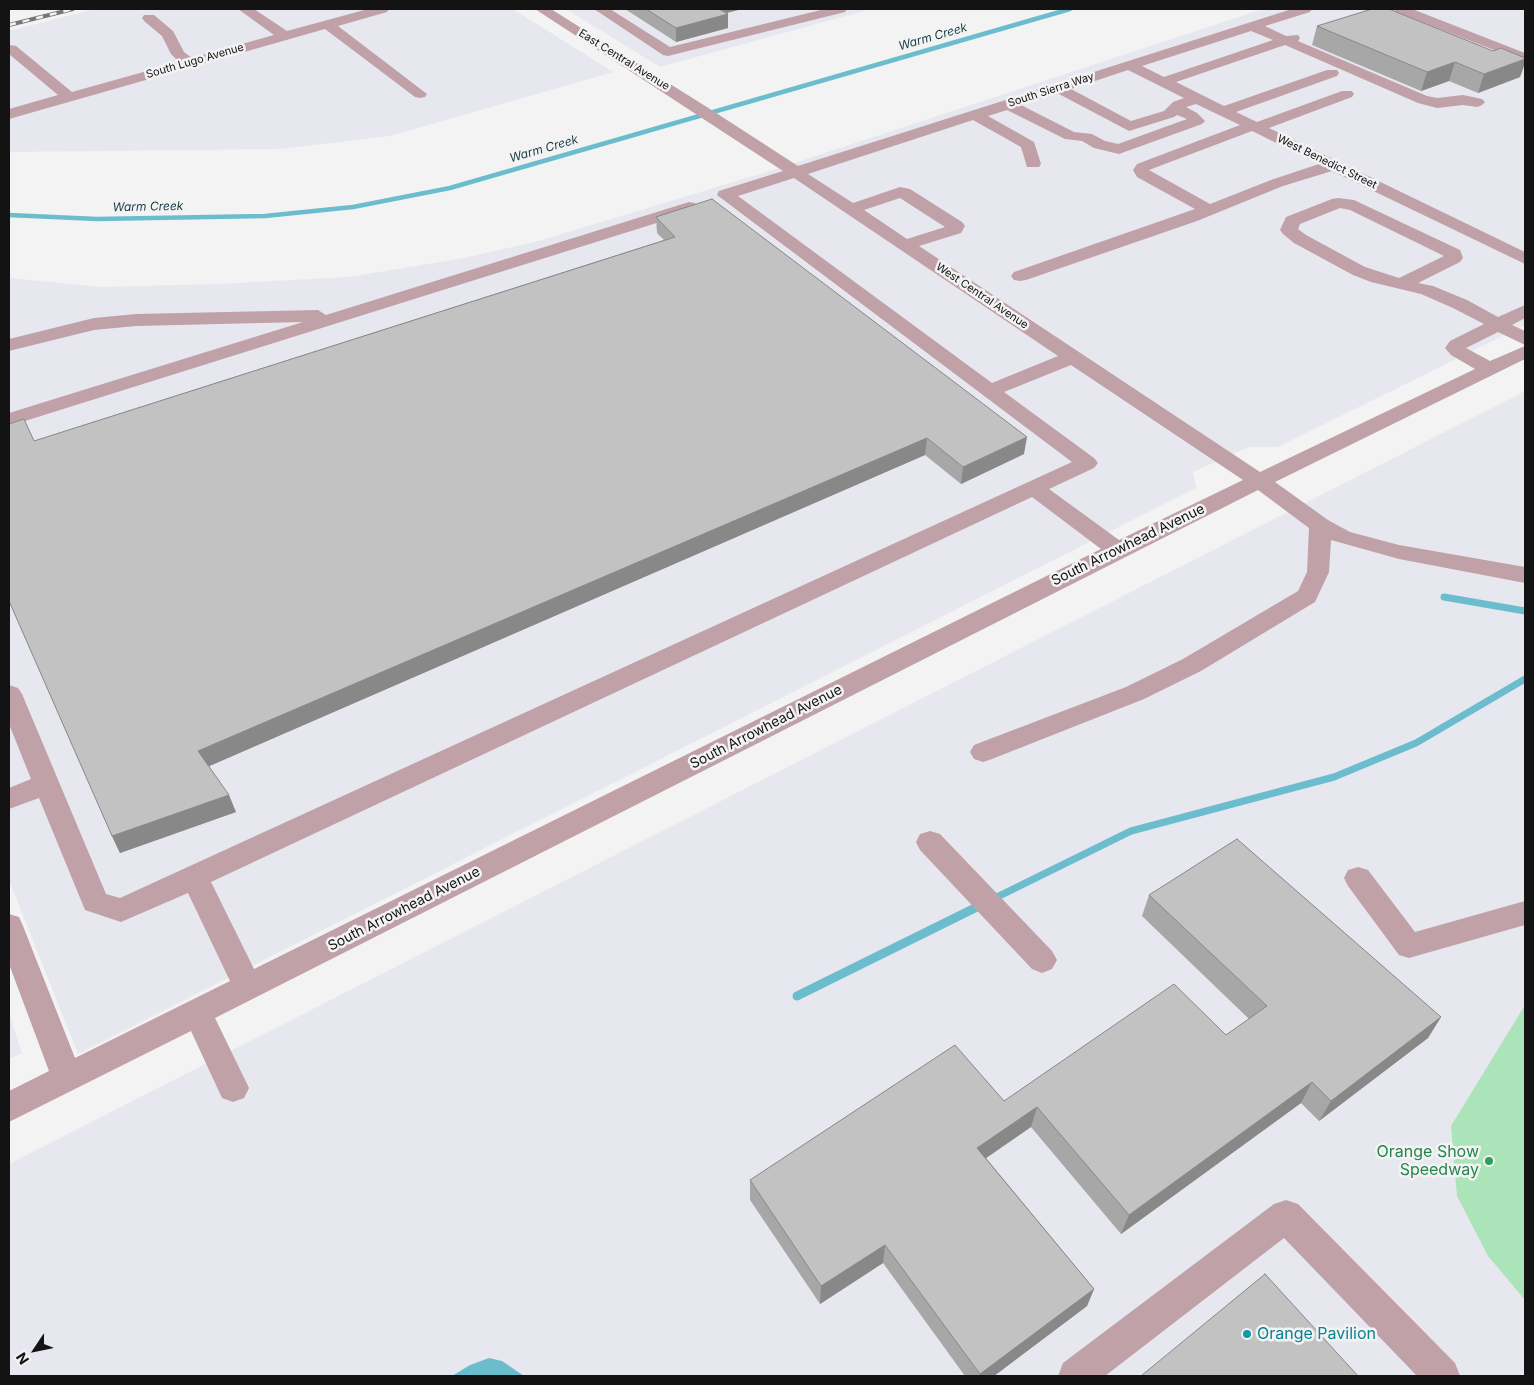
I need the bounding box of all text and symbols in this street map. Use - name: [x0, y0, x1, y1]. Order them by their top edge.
- water label: Warm Creek: [897, 20, 969, 54]
- street label: East Central Avenue: [576, 27, 672, 93]
- street label: South Lugo Avenue: [145, 41, 245, 81]
- street label: South Sierra Way: [1006, 70, 1096, 110]
- water label: Warm Creek: [508, 132, 580, 166]
- street label: West Benedict Street: [1275, 132, 1379, 192]
- water label: Warm Creek: [113, 199, 183, 215]
- street label: West Central Avenue: [933, 260, 1031, 332]
- street label: South Arrowhead Avenue: [1049, 501, 1207, 589]
- street label: South Arrowhead Avenue: [687, 681, 845, 773]
- street label: South Arrowhead Avenue: [325, 863, 483, 955]
- place label: Orange Show Speedway: [1377, 1142, 1479, 1180]
- marker: Orange Show Speedway: [1483, 1155, 1495, 1167]
- place label: Orange Pavilion: [1257, 1324, 1376, 1344]
- north arrow: [10, 1325, 60, 1375]
- marker: Orange Pavilion: [1241, 1328, 1253, 1340]
- text: N: [12, 1349, 32, 1368]

